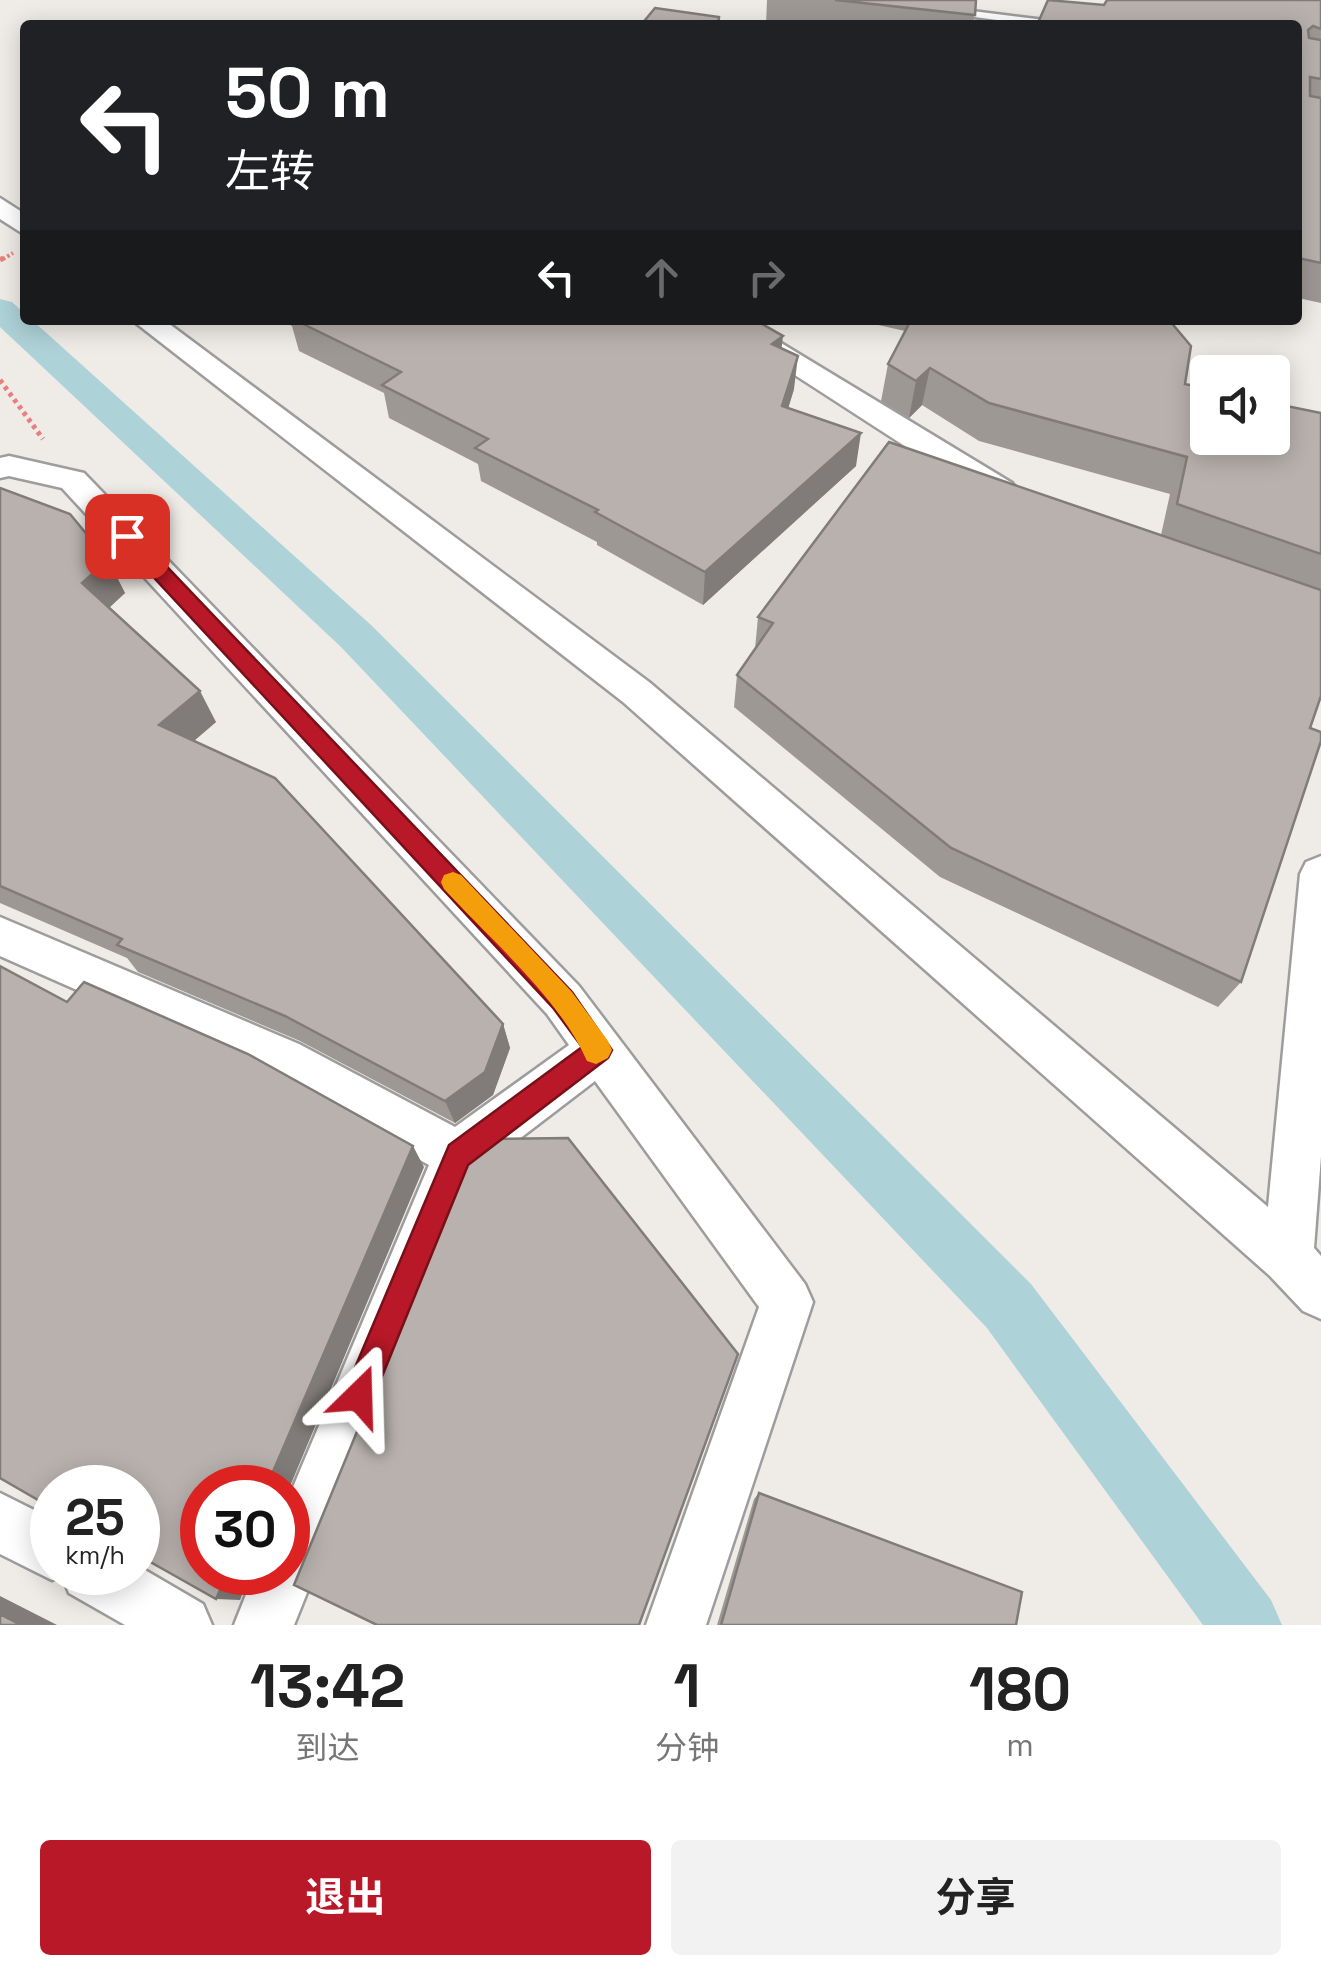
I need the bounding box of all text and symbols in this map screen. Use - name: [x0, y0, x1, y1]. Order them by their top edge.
- text: 50 m: [225, 48, 390, 137]
- icon: left: [60, 60, 190, 190]
- text: 左转: [225, 143, 315, 200]
- icon: left: [529, 250, 584, 305]
- icon: ahead: [634, 250, 689, 305]
- icon: right: [739, 250, 794, 305]
- map controls: [1190, 355, 1290, 455]
- button: sound: [1190, 355, 1290, 455]
- pin: [85, 494, 170, 579]
- icon: arrive: [100, 509, 155, 564]
- position arrow: [307, 1344, 411, 1448]
- speed limit sign: 30: [180, 1465, 310, 1595]
- text: 25: [65, 1486, 125, 1550]
- text: km/h: [65, 1539, 125, 1571]
- text: 13:42: [250, 1648, 405, 1725]
- text: 1: [674, 1648, 701, 1725]
- text: 180: [969, 1651, 1071, 1728]
- text: m: [1006, 1725, 1034, 1765]
- text: 到达: [296, 1728, 360, 1768]
- text: 分钟: [655, 1728, 719, 1768]
- button: 退出: [40, 1840, 651, 1955]
- button: 分享: [671, 1840, 1281, 1955]

